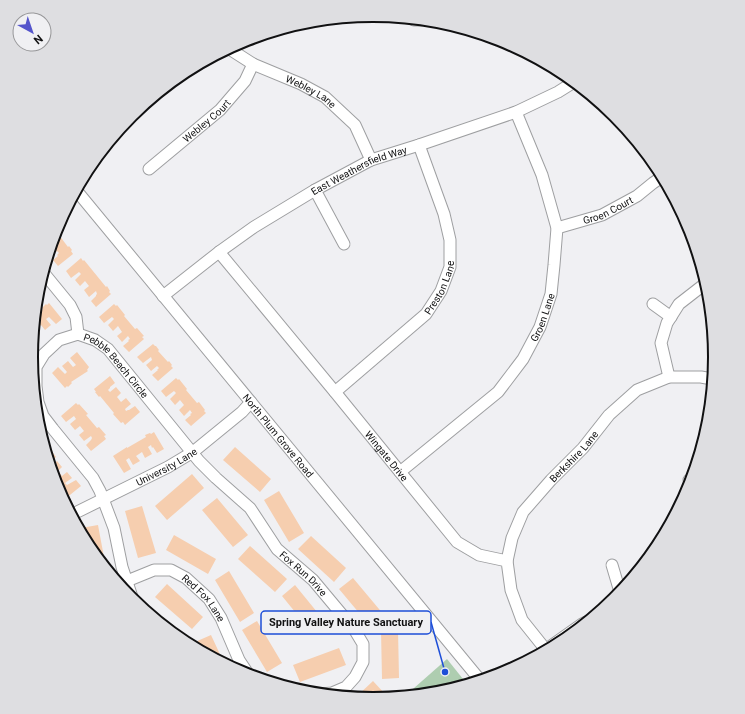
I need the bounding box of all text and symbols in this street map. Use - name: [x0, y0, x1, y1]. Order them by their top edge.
- north arrow: [12, 12, 52, 52]
- text: N: [31, 32, 45, 47]
- street label: Webley Lane: [284, 73, 338, 110]
- street label: Webley Court: [181, 97, 233, 145]
- street label: East Weathersfield Way: [309, 144, 408, 197]
- street label: Groen Court: [582, 194, 635, 226]
- street label: Preston Lane: [422, 261, 456, 317]
- street label: Groen Lane: [528, 292, 557, 344]
- street label: Pebble Beach Circle: [82, 331, 150, 400]
- street label: North Plum Grove Road: [240, 392, 315, 480]
- street label: Wingate Drive: [363, 429, 410, 483]
- street label: Berkshire Lane: [547, 429, 600, 484]
- street label: University Lane: [134, 446, 199, 488]
- street label: Fox Run Drive: [277, 549, 329, 598]
- street label: Red Fox Lane: [180, 572, 227, 623]
- callout: Spring Valley Nature Sanctuary: [261, 611, 431, 634]
- text: Spring Valley Nature Sanctuary: [269, 616, 423, 629]

